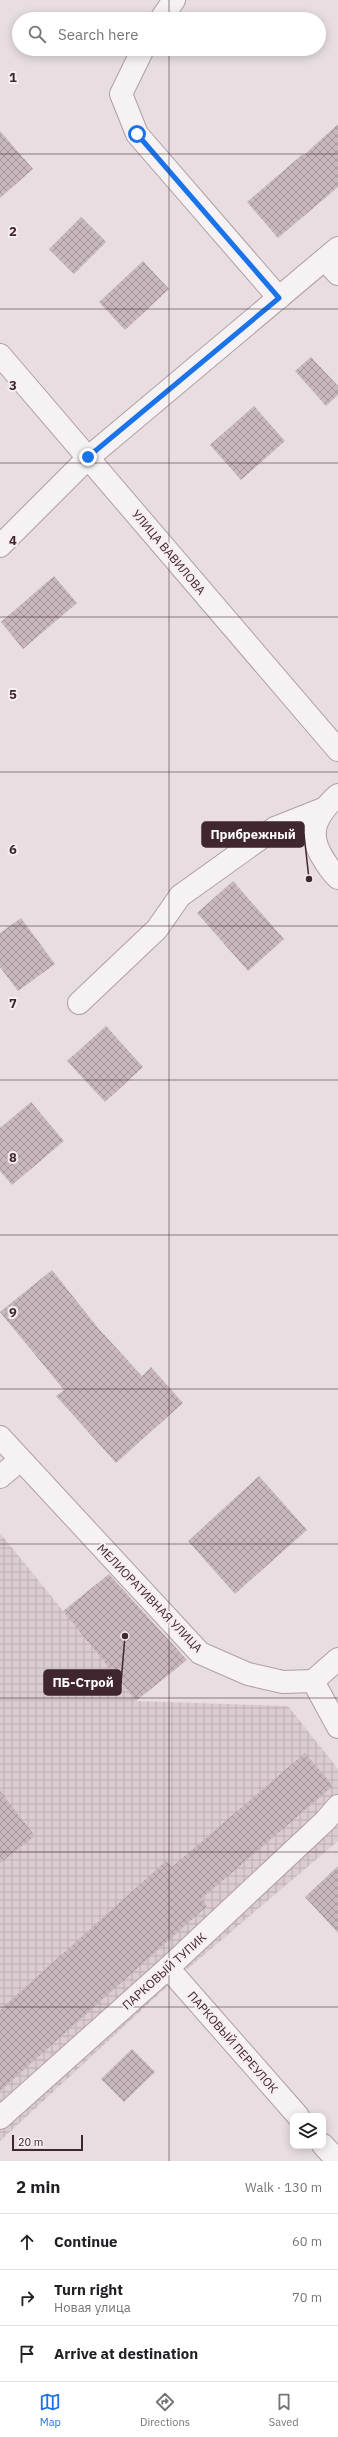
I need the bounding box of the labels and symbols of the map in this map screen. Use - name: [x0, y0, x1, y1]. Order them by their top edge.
- text: 1: [9, 69, 17, 86]
- route start: [128, 125, 146, 143]
- text: 2: [9, 223, 17, 240]
- text: 3: [9, 377, 17, 394]
- route end: [79, 448, 97, 466]
- street label: УЛИЦА ВАВИЛОВА: [129, 506, 209, 598]
- text: 4: [9, 532, 17, 549]
- text: 5: [9, 686, 17, 703]
- callout: Прибрежный: [202, 822, 304, 847]
- text: Прибрежный: [210, 826, 296, 843]
- text: 6: [9, 841, 17, 858]
- text: 7: [9, 995, 17, 1012]
- text: 8: [9, 1149, 17, 1166]
- text: 9: [9, 1304, 17, 1321]
- street label: МЕЛИОРАТИВНАЯ УЛИЦА: [94, 1541, 206, 1656]
- callout: ПБ-Строй: [44, 1670, 121, 1695]
- text: ПБ-Строй: [52, 1674, 114, 1691]
- street label: ПАРКОВЫЙ ТУПИК: [119, 1929, 209, 2013]
- street label: ПАРКОВЫЙ ПЕРЕУЛОК: [185, 1988, 281, 2096]
- scale bar: [12, 2133, 83, 2152]

